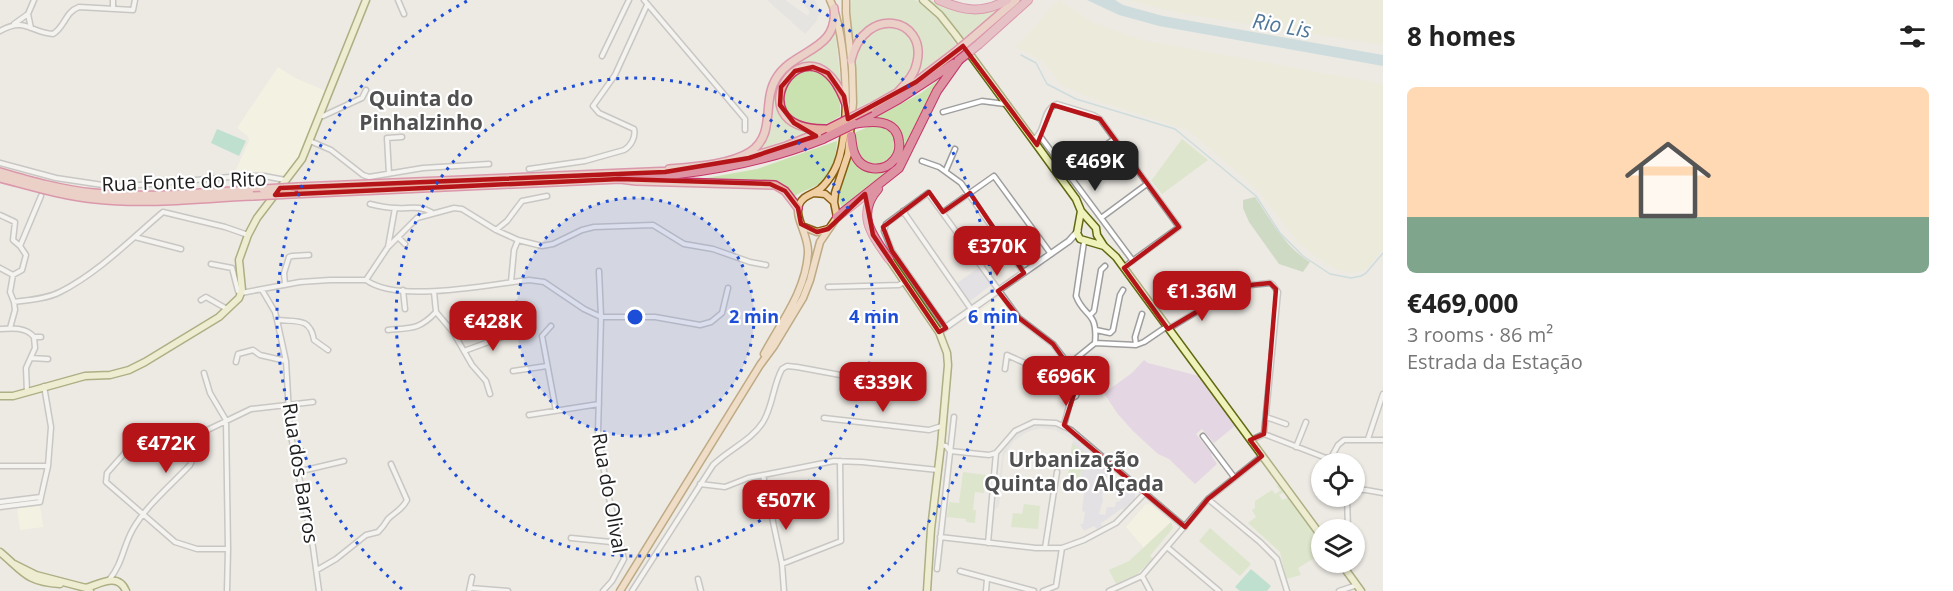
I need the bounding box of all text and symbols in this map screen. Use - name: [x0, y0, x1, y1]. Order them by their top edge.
- water label: Rio Lis: [1251, 6, 1313, 44]
- text: 8 homes: [1407, 18, 1516, 54]
- icon: filters: [1896, 20, 1929, 53]
- district label: Quinta do Pinhalzinho: [359, 84, 483, 136]
- icon: home: [1614, 126, 1722, 234]
- pin: €469K: [1053, 141, 1137, 192]
- text: €469K: [1065, 147, 1125, 174]
- street label: Rua Fonte do Rito: [101, 165, 267, 197]
- pin: €370K: [955, 226, 1039, 277]
- text: €370K: [967, 232, 1027, 259]
- pin: €1.36M: [1153, 271, 1251, 322]
- text: €1.36M: [1167, 277, 1237, 304]
- text: €469,000: [1407, 285, 1518, 321]
- pin: €428K: [451, 301, 535, 352]
- text: 2 min: [729, 304, 779, 328]
- text: 4 min: [849, 304, 899, 328]
- text: 6 min: [968, 304, 1018, 328]
- text: €428K: [463, 307, 523, 334]
- centre of rings: [625, 307, 645, 327]
- text: 3 rooms · 86 m²: [1407, 321, 1553, 348]
- text: Estrada da Estação: [1407, 348, 1583, 375]
- pin: €696K: [1024, 356, 1108, 407]
- pin: €339K: [841, 362, 925, 413]
- text: €696K: [1036, 362, 1096, 389]
- text: €339K: [853, 368, 913, 395]
- street label: Rua dos Barros: [277, 401, 325, 545]
- pin: €472K: [124, 423, 208, 474]
- text: €472K: [136, 429, 196, 456]
- street label: Rua do Olival: [586, 430, 634, 556]
- district label: Urbanização Quinta do Alçada: [984, 445, 1164, 497]
- map controls: [1311, 453, 1365, 573]
- button: locate: [1311, 453, 1365, 507]
- pin: €507K: [744, 480, 828, 531]
- text: €507K: [756, 486, 816, 513]
- button: layers: [1311, 519, 1365, 573]

